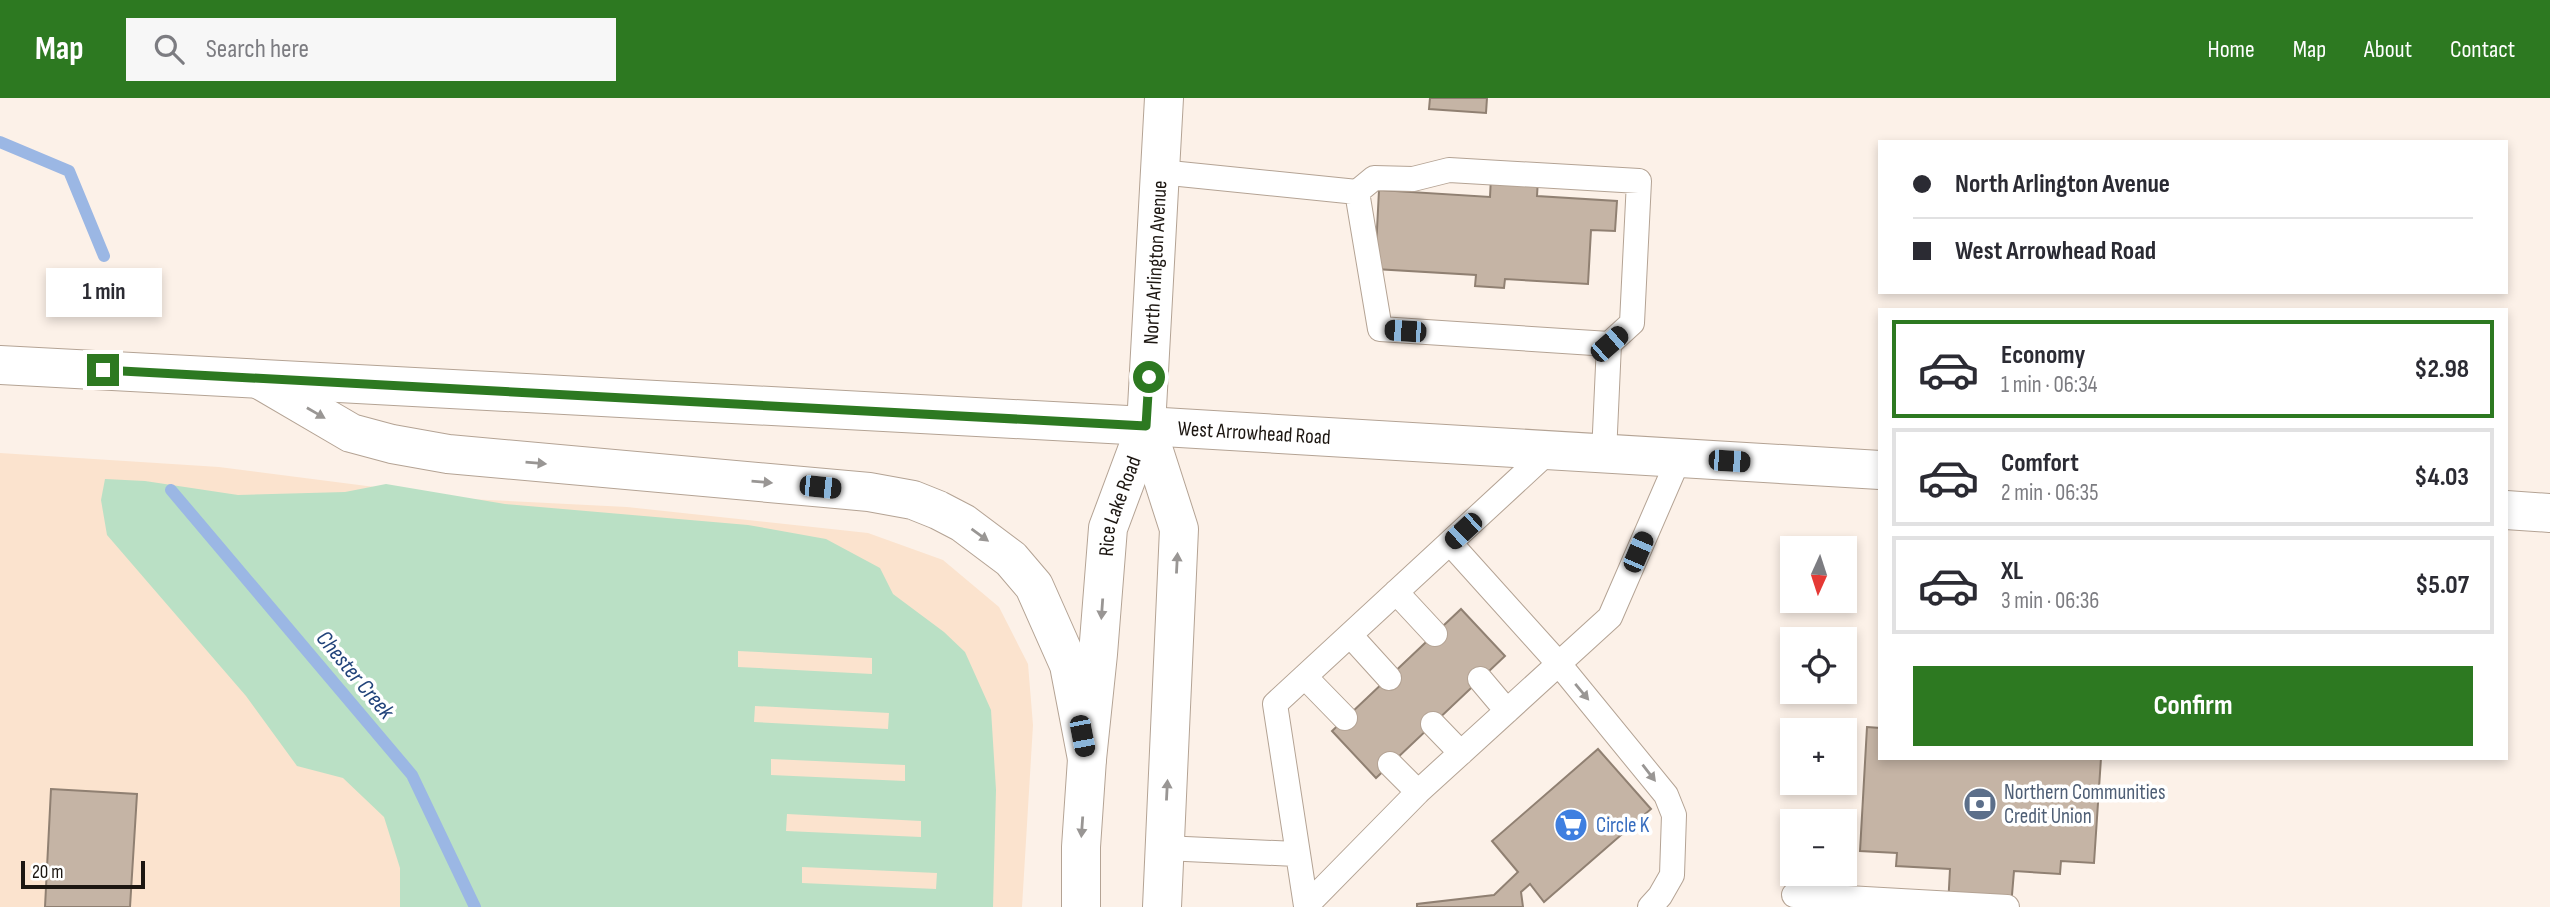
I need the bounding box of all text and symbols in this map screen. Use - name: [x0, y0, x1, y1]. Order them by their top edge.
- search box: [126, 18, 616, 81]
- text: Map: [35, 29, 84, 69]
- icon: search: [150, 30, 188, 68]
- text: Search here: [206, 34, 309, 65]
- text: Home: [2207, 35, 2255, 64]
- text: Map: [2293, 35, 2326, 64]
- text: About: [2364, 35, 2412, 64]
- text: Contact: [2450, 35, 2515, 64]
- text: North Arlington Avenue: [1955, 169, 2170, 200]
- street label: North Arlington Avenue: [1138, 180, 1172, 345]
- text: West Arrowhead Road: [1955, 236, 2156, 267]
- callout: 1 min: [45, 268, 161, 317]
- text: 1 min: [83, 278, 125, 306]
- car: [1384, 319, 1427, 343]
- car: [1587, 322, 1632, 366]
- icon: car: [1917, 338, 1980, 401]
- text: Economy: [2001, 340, 2085, 371]
- route end: [87, 354, 119, 386]
- text: $2.98: [2414, 354, 2469, 385]
- route start: [1133, 361, 1165, 393]
- text: 1 min · 06:34: [2001, 371, 2097, 399]
- one-way arrow: [306, 407, 326, 419]
- street label: West Arrowhead Road: [1177, 415, 1331, 450]
- icon: car: [1917, 446, 1980, 509]
- text: Comfort: [2001, 448, 2079, 479]
- car: [1708, 449, 1751, 473]
- street label: Rice Lake Road: [1093, 453, 1146, 557]
- one-way arrow: [525, 457, 547, 468]
- text: $4.03: [2414, 462, 2469, 493]
- car: [799, 474, 842, 500]
- one-way arrow: [751, 477, 773, 488]
- text: 2 min · 06:35: [2001, 479, 2098, 507]
- car: [1441, 509, 1486, 553]
- one-way arrow: [970, 528, 989, 542]
- car: [1621, 529, 1656, 575]
- north arrow: [1780, 536, 1857, 612]
- map controls: [1780, 536, 1857, 886]
- one-way arrow: [1172, 551, 1183, 573]
- icon: car: [1917, 554, 1980, 617]
- text: XL: [2001, 556, 2023, 587]
- text: $5.07: [2415, 570, 2469, 601]
- text: 3 min · 06:36: [2001, 587, 2099, 615]
- one-way arrow: [1096, 599, 1107, 621]
- water label: Chester Creek: [310, 625, 401, 726]
- button: locate: [1780, 627, 1857, 704]
- button: Confirm: [1913, 666, 2473, 746]
- one-way arrow: [1574, 684, 1589, 701]
- car: [1068, 713, 1097, 759]
- button: +: [1780, 718, 1857, 795]
- one-way arrow: [1642, 764, 1656, 782]
- one-way arrow: [1161, 779, 1172, 801]
- place label: Northern Communities Credit Union: [2004, 780, 2166, 829]
- bank icon: Northern Communities Credit Union: [1961, 785, 1999, 823]
- supermarket icon: Circle K: [1552, 806, 1590, 844]
- button: −: [1780, 809, 1857, 886]
- place label: Circle K: [1596, 813, 1650, 838]
- one-way arrow: [1077, 816, 1088, 838]
- scale bar: [21, 858, 145, 890]
- text: 20 m: [32, 861, 64, 884]

